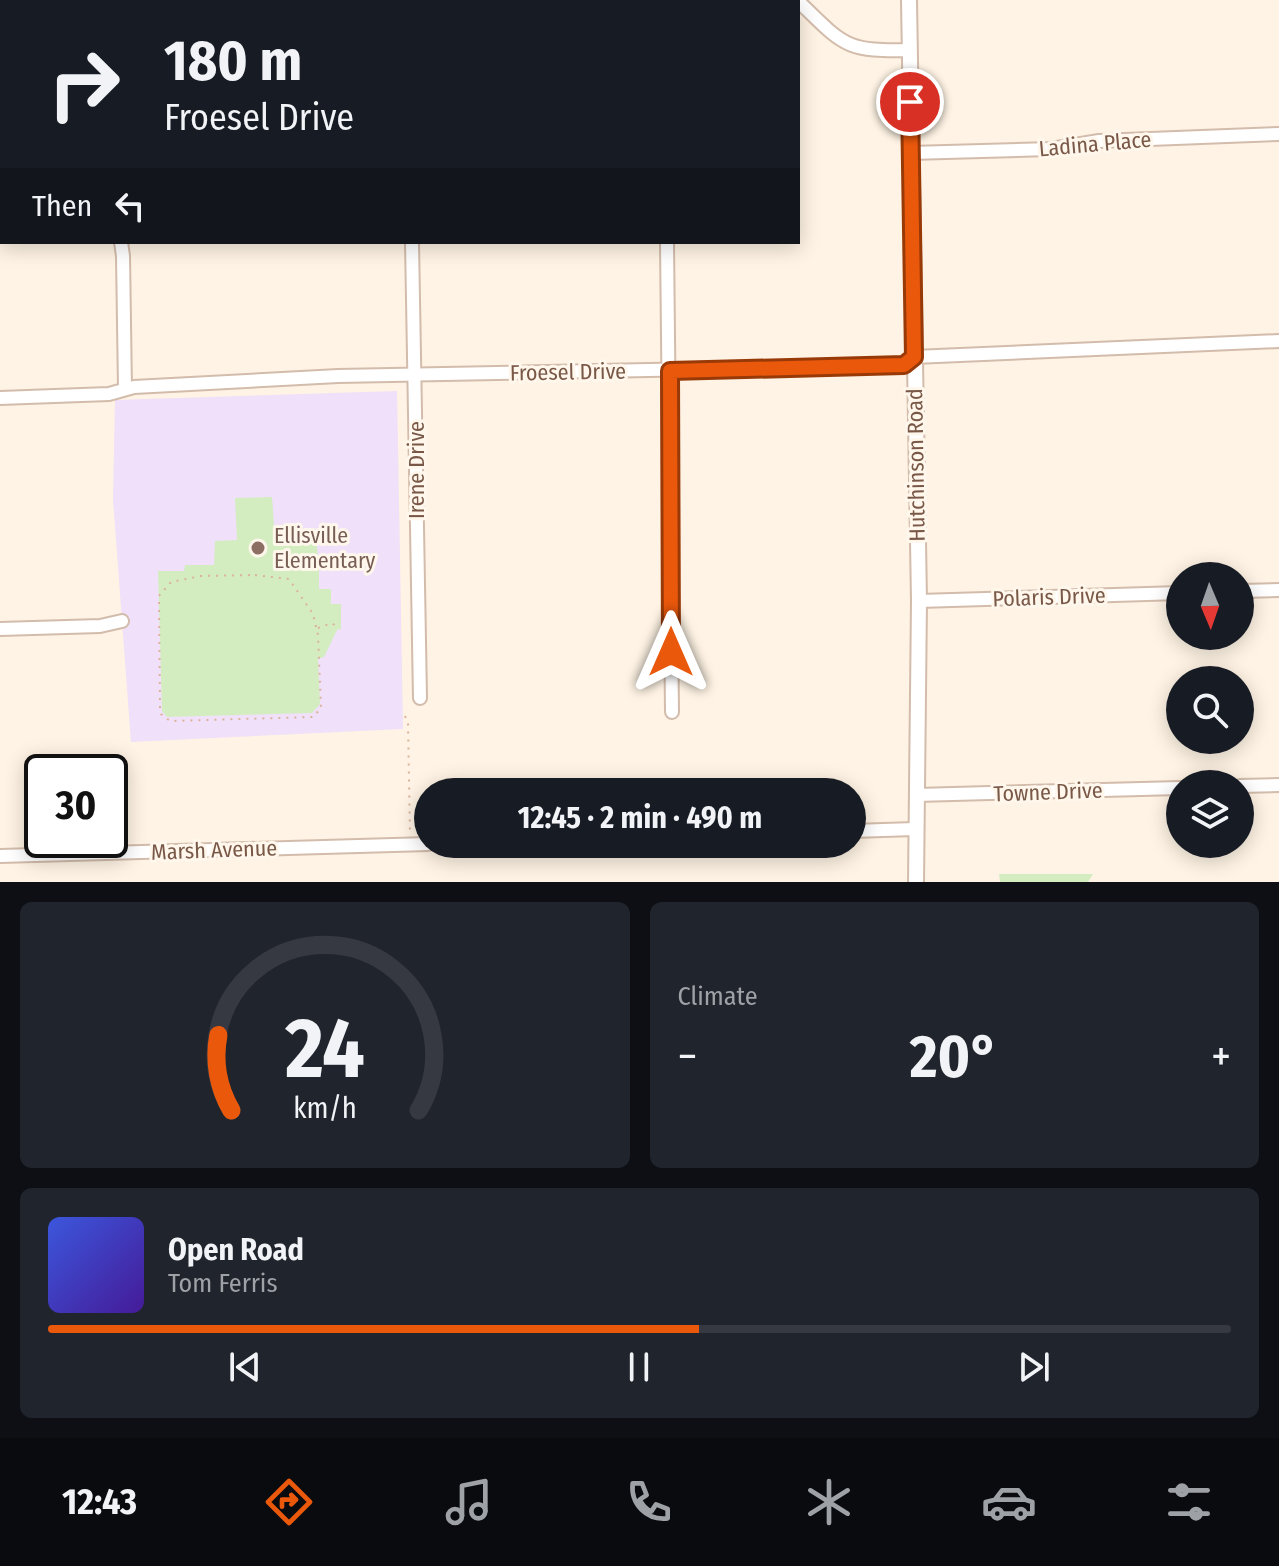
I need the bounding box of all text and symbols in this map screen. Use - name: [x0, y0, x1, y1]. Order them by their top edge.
- text: 180 m: [164, 28, 302, 95]
- icon: right: [32, 32, 136, 136]
- pin: [876, 68, 944, 136]
- icon: arrive: [888, 80, 932, 124]
- text: Froesel Drive: [164, 96, 354, 140]
- street label: Ladina Place: [1038, 126, 1152, 162]
- icon: left: [108, 184, 152, 228]
- text: Then: [32, 188, 92, 224]
- street label: Froesel Drive: [510, 357, 626, 387]
- street label: Hutchinson Road: [901, 388, 931, 542]
- street label: Irene Drive: [403, 421, 430, 519]
- place label: Ellisville Elementary: [274, 522, 376, 574]
- marker: Ellisville Elementary: [249, 539, 267, 557]
- north arrow: [1166, 562, 1254, 650]
- map controls: [1166, 562, 1254, 858]
- street label: Polaris Drive: [992, 582, 1106, 612]
- position arrow: [629, 610, 713, 694]
- button: search: [1166, 666, 1254, 754]
- speed limit sign: 30: [24, 754, 128, 858]
- button: layers: [1166, 770, 1254, 858]
- street label: Towne Drive: [993, 777, 1103, 807]
- text: 12:45 · 2 min · 490 m: [518, 800, 762, 836]
- street label: Marsh Avenue: [151, 834, 277, 866]
- text: Climate: [678, 981, 758, 1012]
- text: 24: [284, 999, 365, 1099]
- text: 20°: [910, 1021, 998, 1093]
- text: −: [678, 1030, 697, 1083]
- text: +: [1211, 1030, 1231, 1083]
- text: km/h: [293, 1091, 357, 1126]
- text: Open Road: [168, 1232, 304, 1268]
- text: Tom Ferris: [168, 1268, 278, 1299]
- icon: previous: [223, 1345, 267, 1389]
- icon: pause: [617, 1345, 661, 1389]
- icon: next: [1012, 1345, 1056, 1389]
- icon: directions: [261, 1474, 317, 1530]
- icon: music: [441, 1474, 497, 1530]
- icon: phone: [621, 1474, 677, 1530]
- icon: climate: [801, 1474, 857, 1530]
- icon: car: [981, 1474, 1037, 1530]
- icon: filters: [1161, 1474, 1217, 1530]
- text: 12:43: [62, 1480, 137, 1524]

